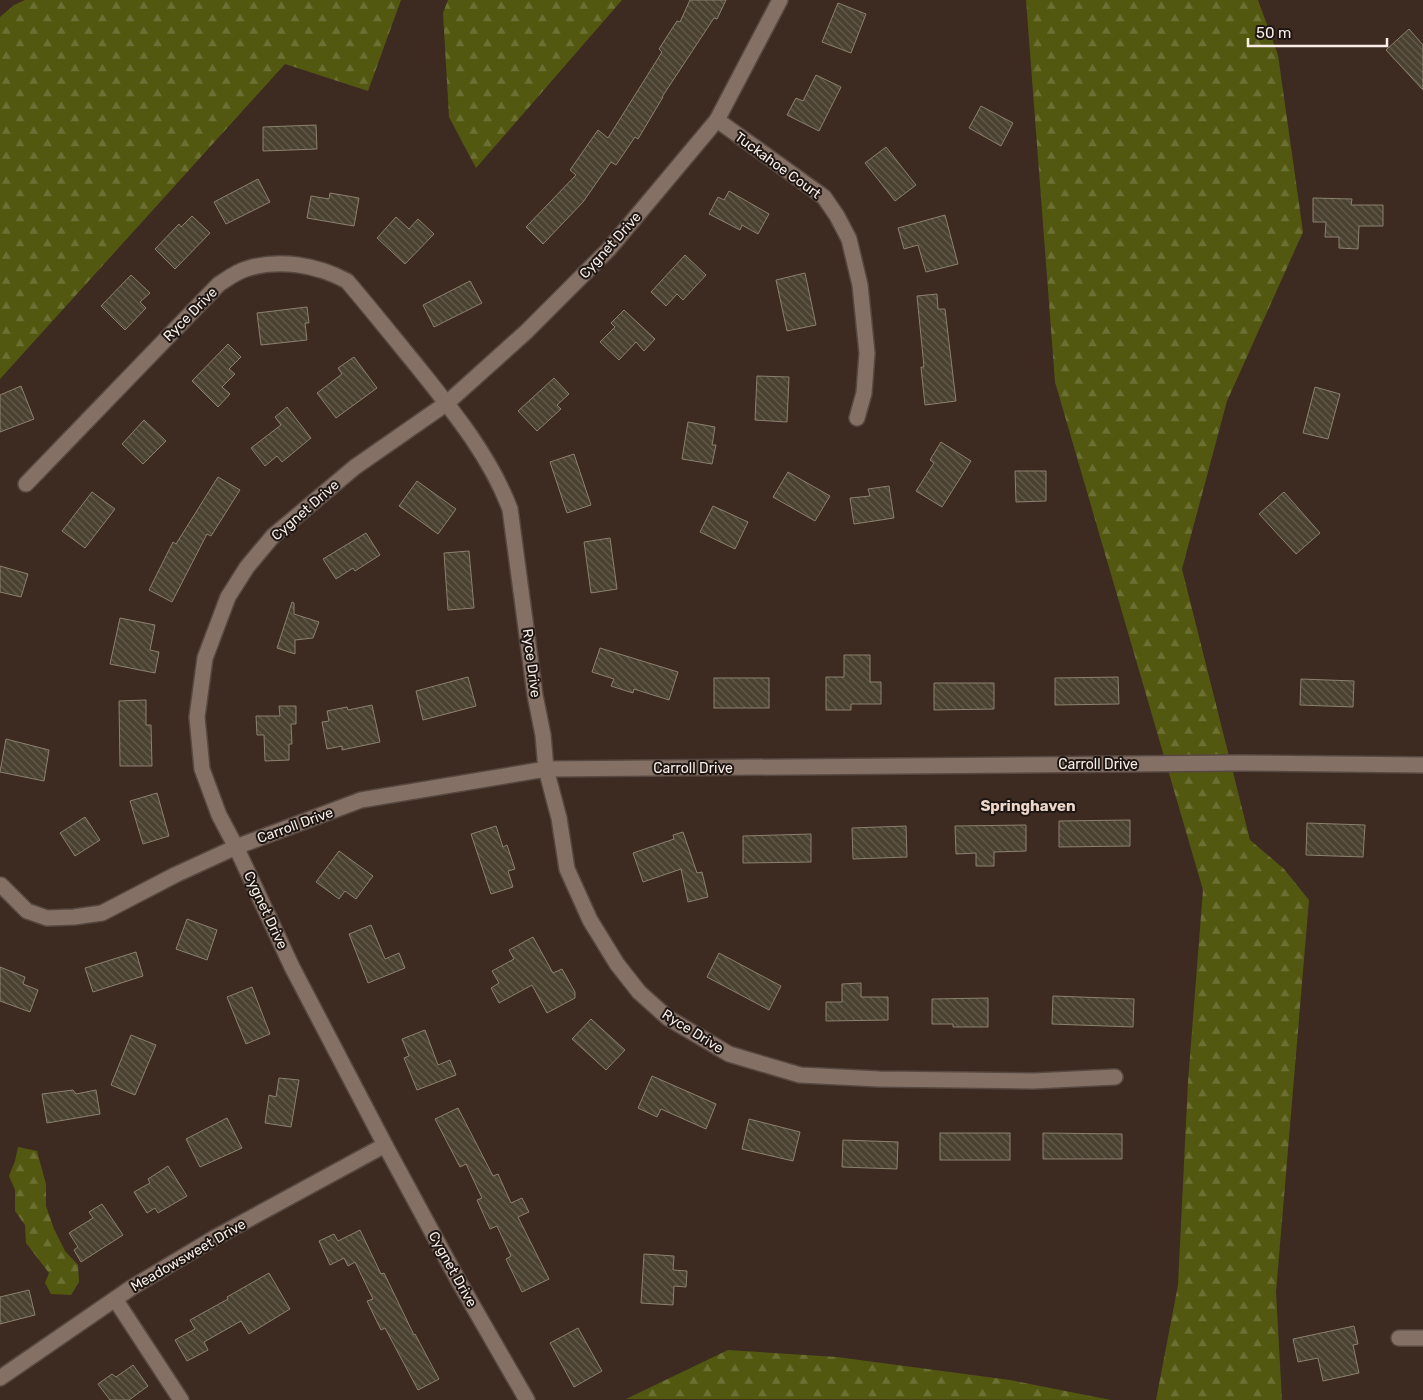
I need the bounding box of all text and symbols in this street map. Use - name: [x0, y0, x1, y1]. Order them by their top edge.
- scale bar: [1248, 15, 1387, 47]
- text: 50 m: [1256, 24, 1291, 42]
- street label: Tuckahoe Court: [731, 128, 825, 203]
- street label: Cygnet Drive: [576, 208, 645, 282]
- street label: Ryce Drive: [160, 284, 221, 345]
- street label: Cygnet Drive: [268, 476, 343, 544]
- street label: Ryce Drive: [519, 628, 544, 699]
- street label: Carroll Drive: [1058, 756, 1138, 773]
- street label: Carroll Drive: [653, 760, 733, 777]
- district label: Springhaven: [980, 797, 1076, 815]
- street label: Carroll Drive: [255, 804, 336, 847]
- street label: Cygnet Drive: [240, 869, 291, 952]
- street label: Ryce Drive: [659, 1006, 727, 1057]
- street label: Meadowsweet Drive: [128, 1215, 249, 1295]
- street label: Cygnet Drive: [425, 1228, 480, 1310]

